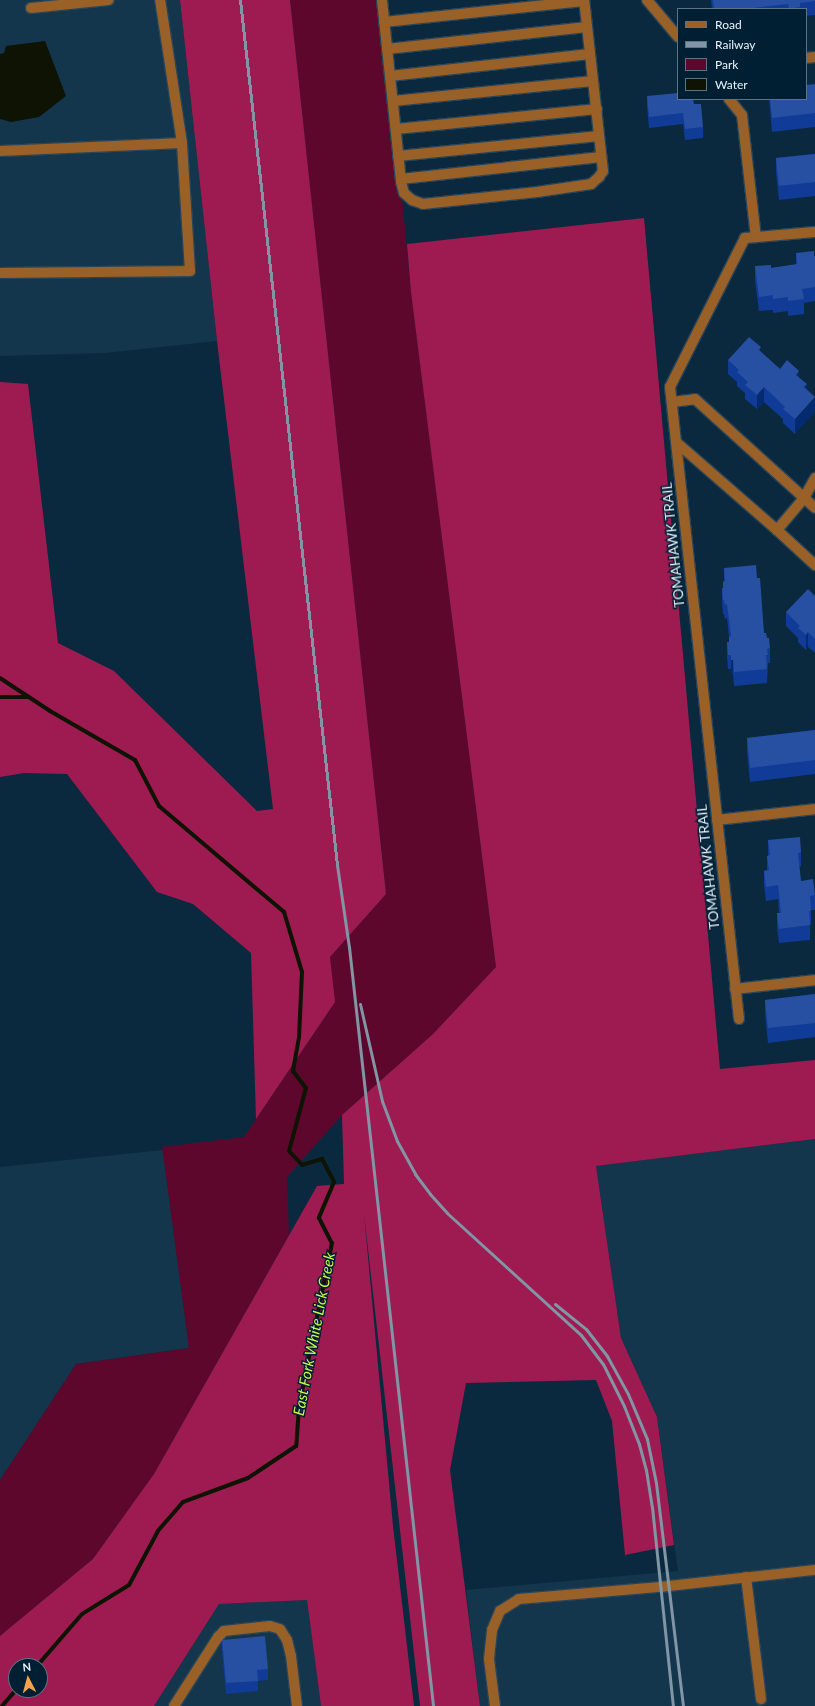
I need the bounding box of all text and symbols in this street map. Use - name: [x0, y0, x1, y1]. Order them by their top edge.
- legend: [677, 8, 807, 100]
- text: Road: [715, 17, 742, 32]
- text: Railway: [715, 37, 755, 52]
- text: Park: [715, 57, 738, 72]
- text: Water: [715, 77, 748, 92]
- street label: TOMAHAWK TRAIL: [658, 481, 688, 609]
- street label: TOMAHAWK TRAIL: [693, 803, 723, 931]
- water label: East Fork White Lick Creek: [289, 1251, 339, 1417]
- north arrow: [8, 1658, 48, 1698]
- text: N: [22, 1660, 32, 1673]

